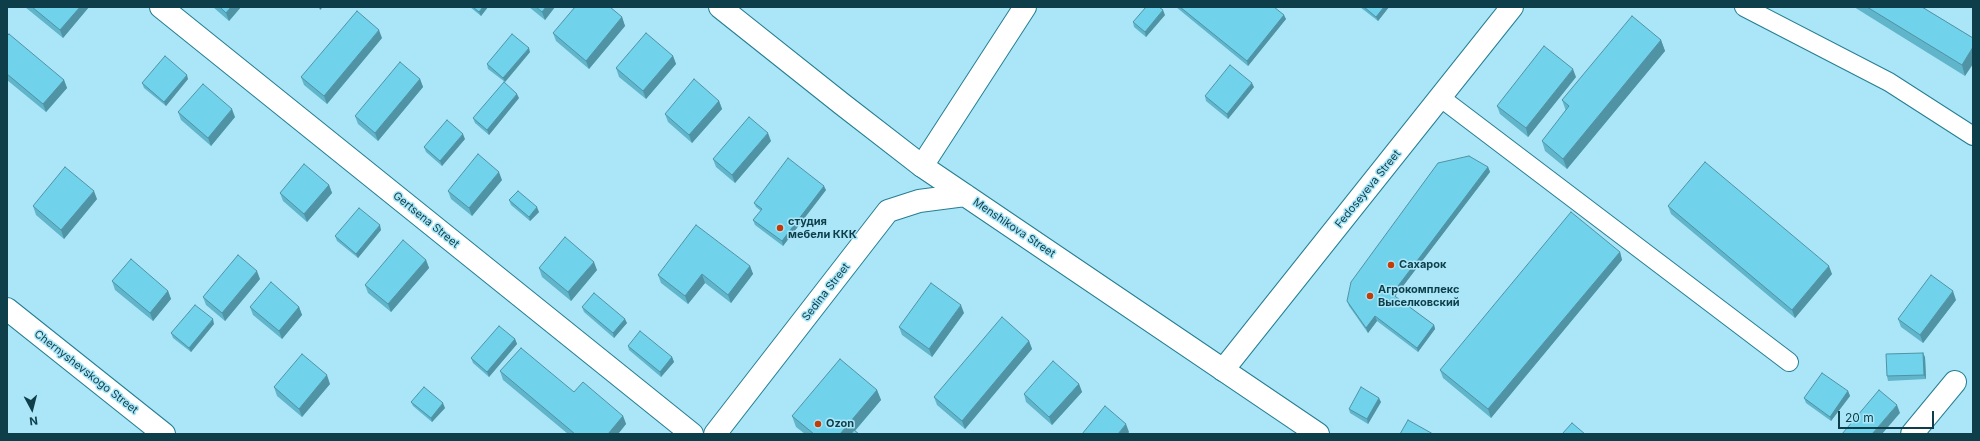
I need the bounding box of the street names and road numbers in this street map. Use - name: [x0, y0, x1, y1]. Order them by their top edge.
- street label: Fedoseyeva Street: [1333, 147, 1403, 231]
- street label: Gertsena Street: [390, 189, 462, 251]
- street label: Menshikova Street: [970, 196, 1058, 260]
- street label: Sedina Street: [799, 260, 853, 324]
- street label: Chernyshevskogo Street: [31, 327, 141, 417]

